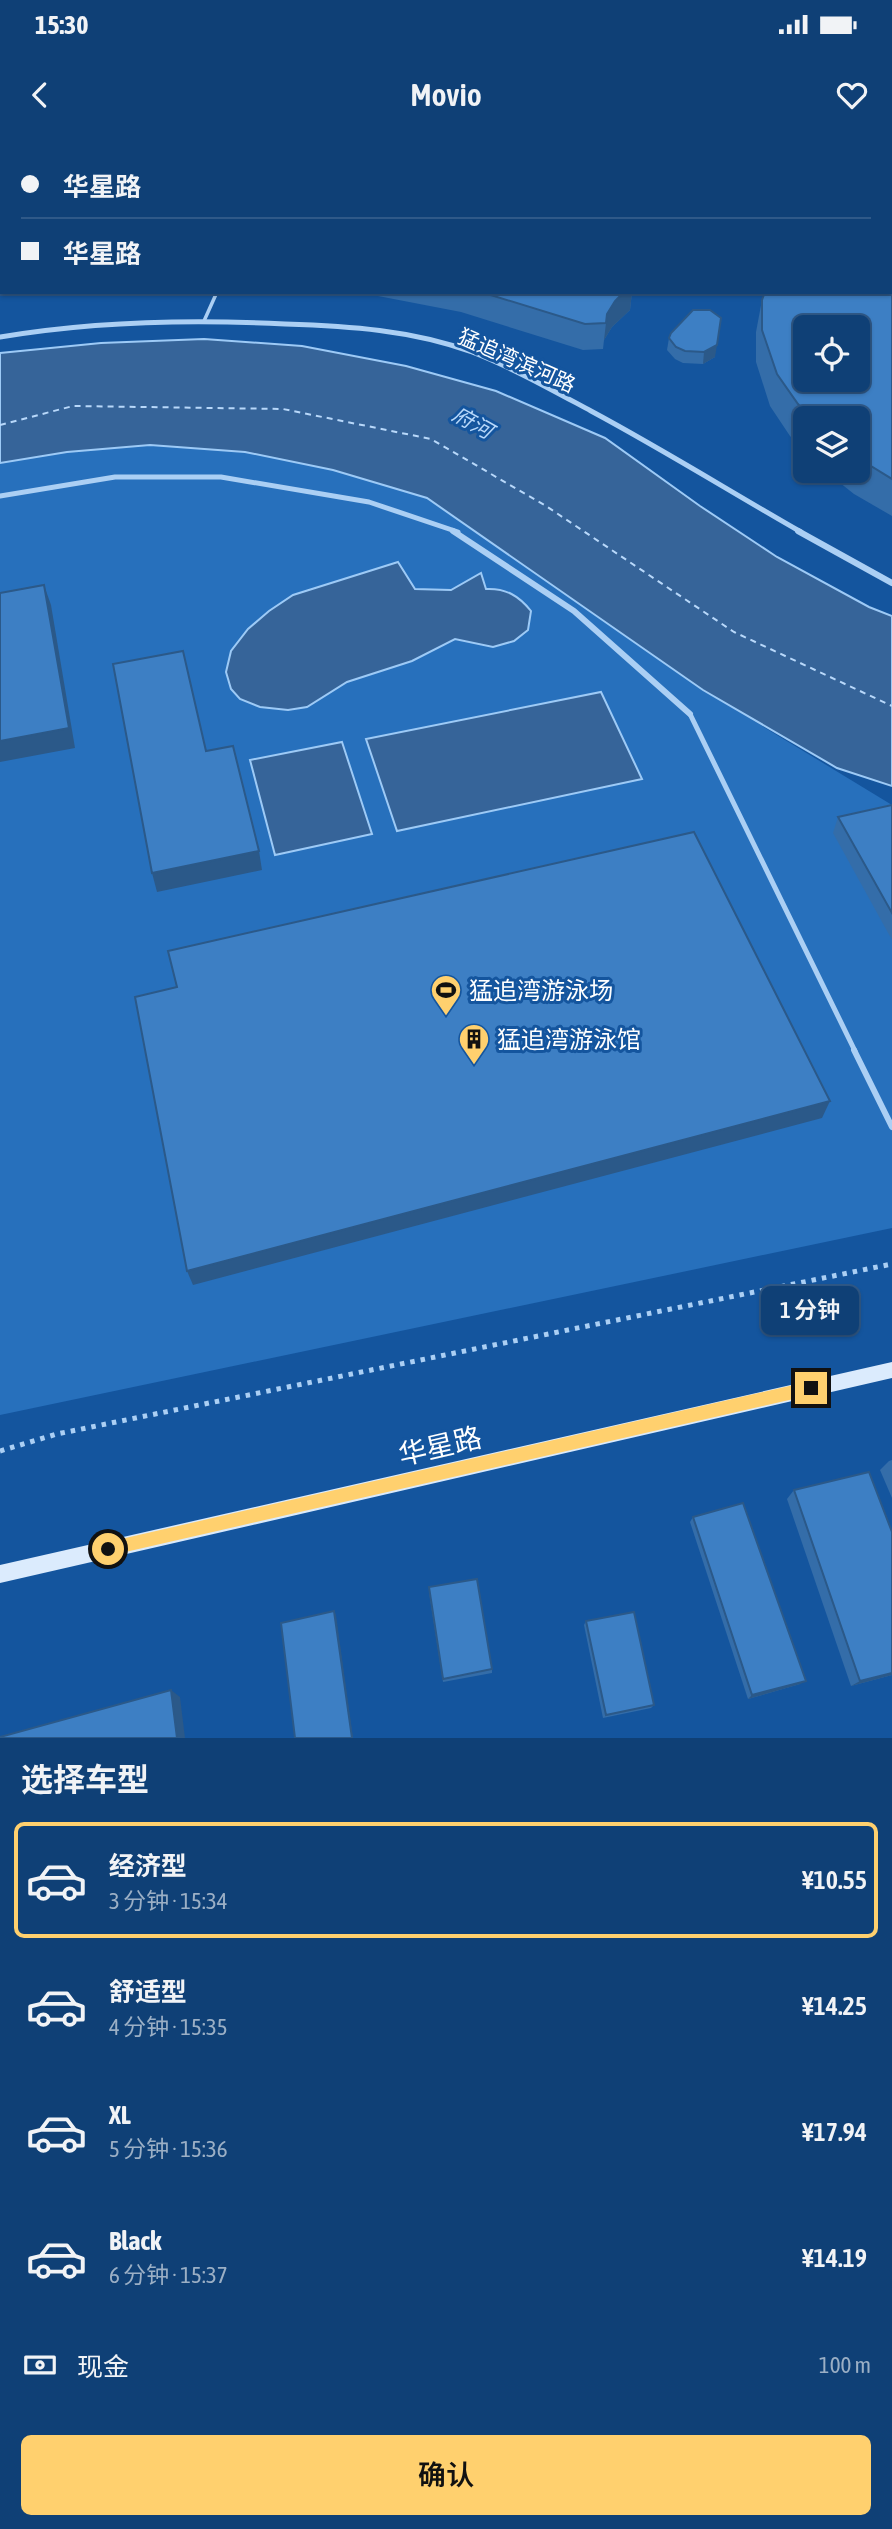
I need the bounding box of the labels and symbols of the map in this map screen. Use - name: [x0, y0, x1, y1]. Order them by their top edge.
- street label: 猛追湾滨河路: [455, 323, 579, 397]
- water label: 府河: [449, 401, 501, 445]
- sports icon: 猛追湾游泳场: [429, 973, 463, 1017]
- place label: 猛追湾游泳场: [469, 977, 613, 1004]
- building icon: 猛追湾游泳馆: [457, 1022, 491, 1066]
- place label: 猛追湾游泳馆: [497, 1026, 641, 1053]
- callout: 1 分钟: [762, 1286, 860, 1336]
- route end: [795, 1372, 827, 1404]
- street label: 华星路: [395, 1421, 485, 1471]
- route start: [92, 1533, 124, 1565]

